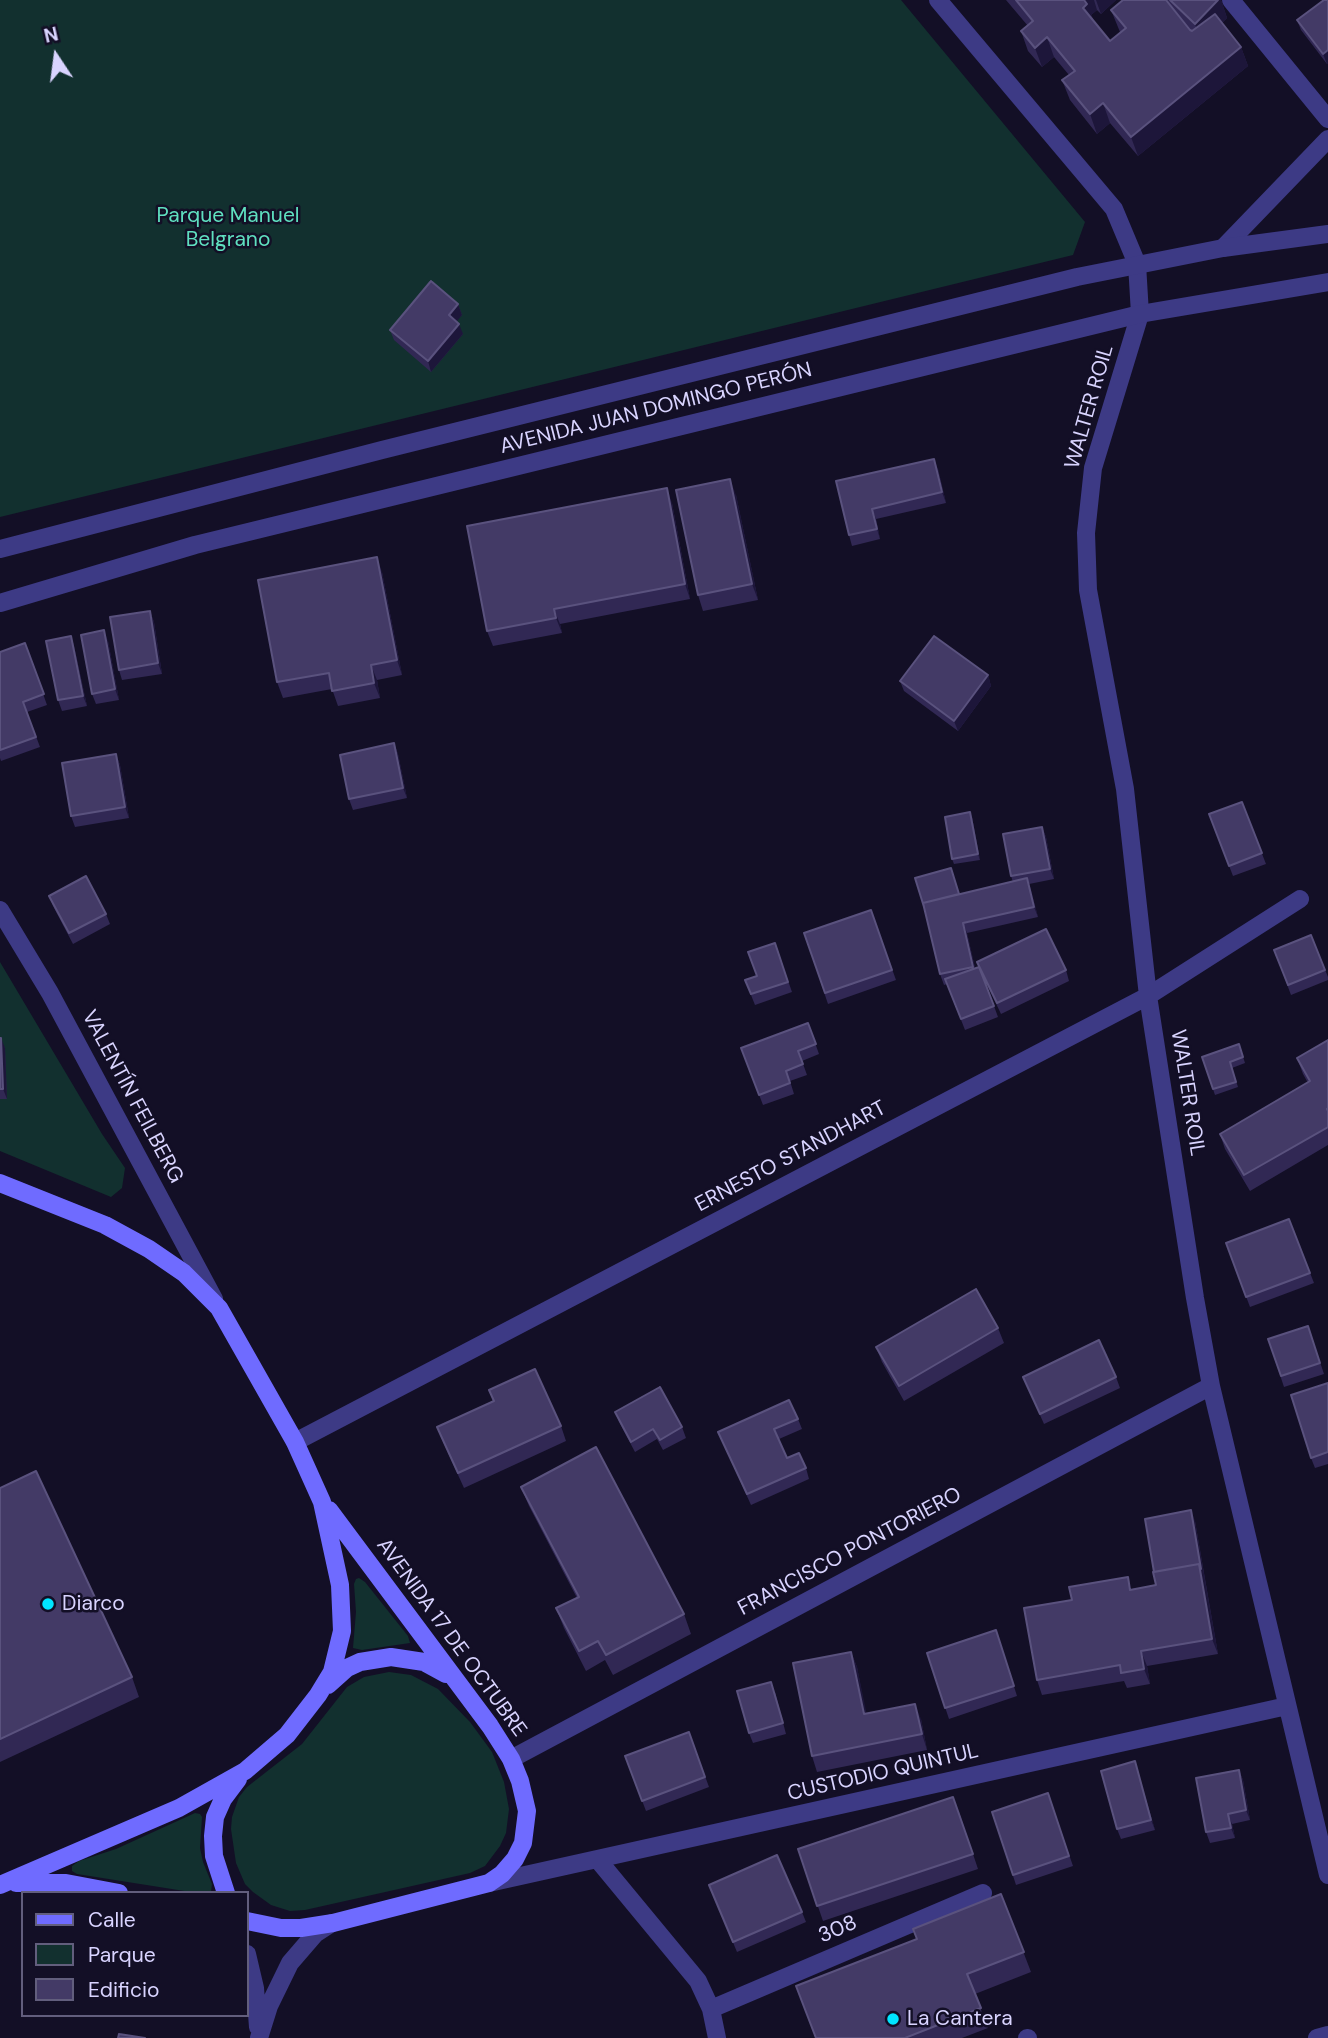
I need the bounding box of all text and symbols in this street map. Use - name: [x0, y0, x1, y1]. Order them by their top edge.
- north arrow: [21, 21, 91, 91]
- text: N: [42, 21, 61, 49]
- park label: Parque Manuel Belgrano: [157, 203, 299, 253]
- street label: WALTER ROIL: [1060, 342, 1120, 472]
- street label: AVENIDA JUAN DOMINGO PERÓN: [497, 358, 815, 460]
- street label: VALENTÍN FEILBERG: [76, 1006, 188, 1188]
- street label: WALTER ROIL: [1165, 1028, 1209, 1158]
- street label: ERNESTO STANDHART: [691, 1096, 891, 1218]
- street label: FRANCISCO PONTORIERO: [734, 1482, 966, 1622]
- street label: AVENIDA 17 DE OCTUBRE: [371, 1534, 531, 1742]
- place label: Diarco: [62, 1591, 125, 1617]
- marker: Diarco: [40, 1596, 56, 1612]
- street label: CUSTODIO QUINTUL: [785, 1739, 981, 1807]
- legend: [21, 1891, 248, 2017]
- text: Calle: [88, 1906, 136, 1934]
- street label: 308: [815, 1911, 861, 1949]
- text: Parque: [88, 1941, 156, 1969]
- text: Edificio: [88, 1976, 159, 2004]
- place label: La Cantera: [907, 2006, 1013, 2032]
- marker: La Cantera: [885, 2011, 901, 2027]

